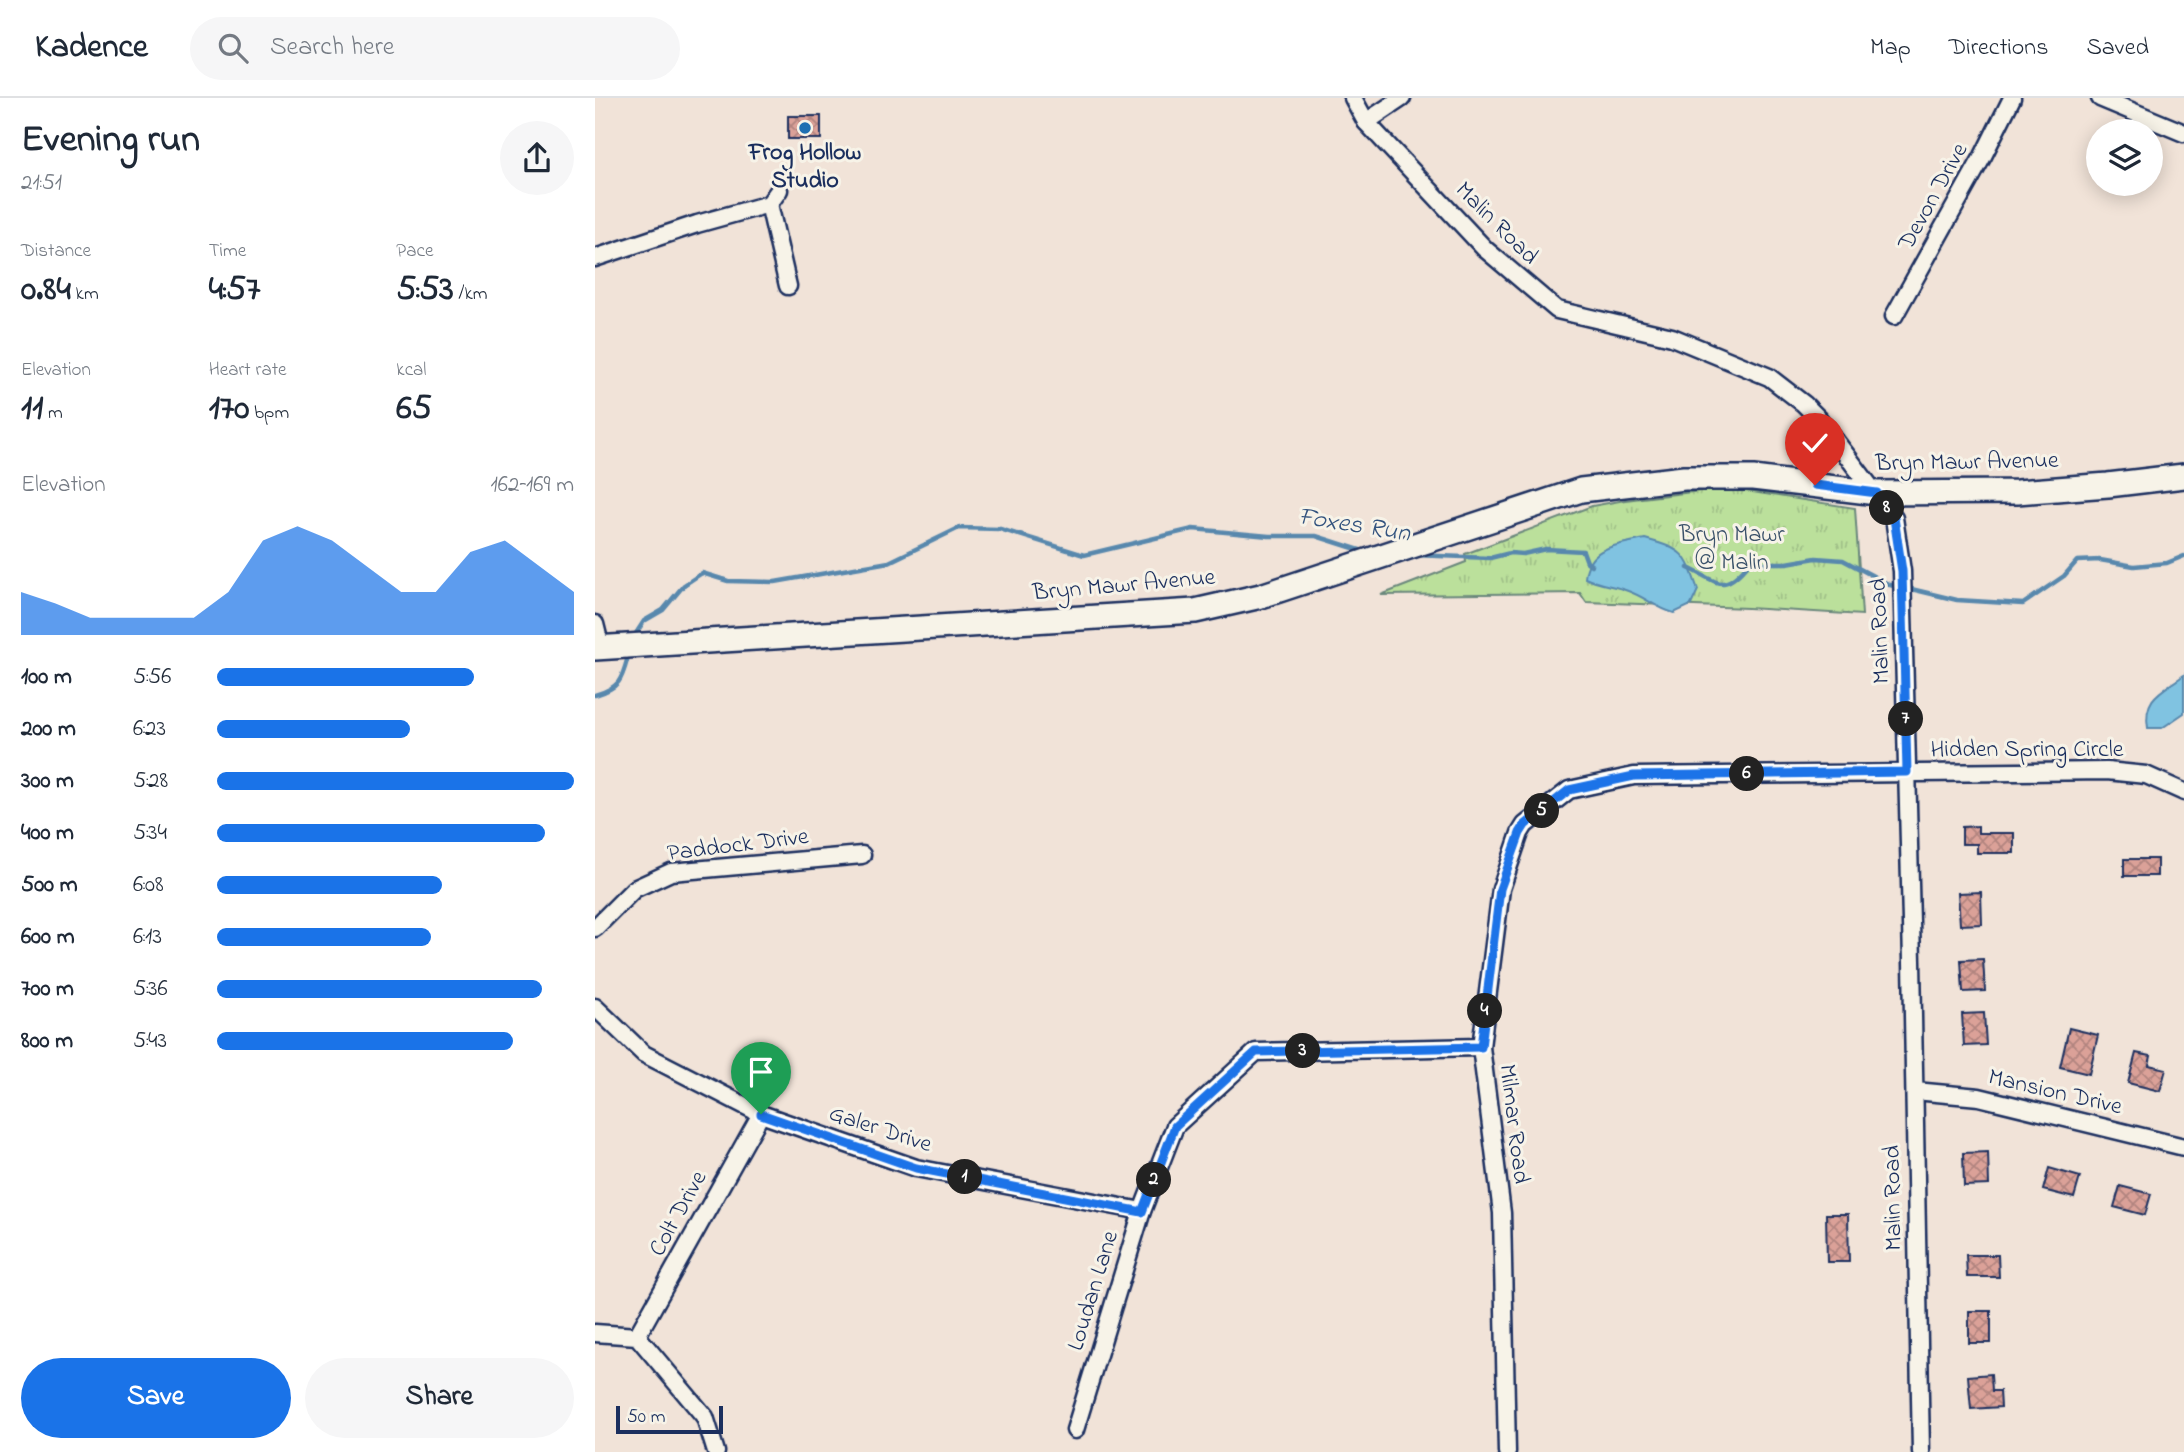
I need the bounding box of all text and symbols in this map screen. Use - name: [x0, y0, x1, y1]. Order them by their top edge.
- search box: [190, 17, 680, 80]
- text: Kadence: [35, 24, 148, 72]
- icon: search: [214, 29, 252, 67]
- text: Search here: [270, 29, 394, 67]
- text: Map: [1870, 31, 1911, 66]
- text: Directions: [1949, 31, 2048, 66]
- text: Saved: [2086, 31, 2149, 66]
- text: Evening run: [21, 113, 200, 169]
- map controls: [2086, 119, 2163, 196]
- button: layers: [2086, 119, 2163, 196]
- marker: Frog Hollow Studio: [797, 120, 813, 136]
- button: share: [500, 121, 574, 195]
- place label: Frog Hollow Studio: [748, 136, 861, 199]
- street label: Devon Drive: [1890, 137, 1978, 258]
- text: 21:51: [21, 167, 62, 200]
- street label: Malin Road: [1446, 174, 1546, 274]
- text: Distance: [21, 238, 91, 265]
- text: Time: [209, 238, 246, 265]
- text: Pace: [396, 238, 433, 265]
- text: 0.84: [21, 265, 71, 316]
- text: 4:57: [209, 265, 261, 316]
- text: 5:53: [396, 265, 454, 316]
- text: km: [71, 281, 99, 308]
- text: /km: [454, 281, 488, 308]
- text: Elevation: [21, 357, 91, 384]
- text: Heart rate: [209, 357, 287, 384]
- text: kcal: [396, 357, 427, 384]
- text: 11: [21, 384, 43, 435]
- text: 170: [209, 384, 249, 435]
- text: 65: [396, 384, 432, 435]
- text: m: [43, 400, 63, 427]
- text: bpm: [249, 400, 289, 427]
- pin: [1785, 413, 1845, 485]
- icon: check: [1796, 424, 1834, 462]
- street label: Bryn Mawr Avenue: [1874, 444, 2059, 483]
- text: Elevation: [21, 469, 106, 502]
- text: 162–169 m: [491, 469, 574, 502]
- pin: 8: [1869, 490, 1905, 526]
- text: 8: [1883, 494, 1890, 521]
- water label: Foxes Run: [1295, 498, 1414, 554]
- park label: Bryn Mawr @ Malin: [1678, 518, 1785, 581]
- street label: Bryn Mawr Avenue: [1030, 561, 1217, 613]
- street label: Malin Road: [1862, 577, 1900, 685]
- text: 100 m: [21, 661, 72, 694]
- text: 5:56: [133, 661, 171, 694]
- pin: 7: [1889, 702, 1923, 736]
- text: 7: [1902, 705, 1909, 732]
- text: 200 m: [21, 713, 76, 746]
- text: 6:23: [133, 713, 166, 746]
- street label: Hidden Spring Circle: [1930, 733, 2124, 768]
- pin: 6: [1729, 756, 1765, 792]
- text: 6: [1742, 760, 1751, 787]
- text: 300 m: [21, 765, 74, 798]
- text: 5:28: [133, 765, 168, 798]
- pin: 5: [1525, 794, 1559, 828]
- text: 5: [1536, 797, 1547, 824]
- text: 400 m: [21, 817, 74, 850]
- text: 5:34: [133, 817, 167, 850]
- street label: Paddock Drive: [665, 820, 811, 872]
- text: 500 m: [21, 869, 78, 902]
- text: 6:08: [133, 869, 164, 902]
- text: 600 m: [21, 921, 75, 954]
- text: 6:13: [133, 921, 162, 954]
- text: 700 m: [21, 973, 74, 1006]
- text: 5:36: [133, 973, 168, 1006]
- pin: 4: [1467, 993, 1503, 1028]
- text: 4: [1481, 997, 1488, 1024]
- text: 800 m: [21, 1025, 73, 1058]
- text: 5:43: [133, 1025, 167, 1058]
- pin: 3: [1285, 1034, 1321, 1068]
- text: 3: [1299, 1037, 1306, 1064]
- pin: [731, 1042, 791, 1114]
- icon: arrive: [742, 1053, 780, 1091]
- street label: Mansion Drive: [1985, 1061, 2126, 1125]
- street label: Milmar Road: [1488, 1062, 1538, 1186]
- street label: Galer Drive: [824, 1097, 936, 1163]
- street label: Malin Road: [1876, 1144, 1912, 1251]
- pin: 1: [947, 1160, 983, 1194]
- pin: 2: [1137, 1162, 1171, 1198]
- text: 1: [961, 1163, 968, 1190]
- street label: Colt Drive: [641, 1165, 717, 1263]
- text: 2: [1149, 1166, 1158, 1193]
- street label: Loudan Lane: [1059, 1226, 1129, 1355]
- button: Save: [21, 1358, 291, 1438]
- button: Share: [305, 1358, 574, 1438]
- scale bar: [616, 1403, 723, 1435]
- text: 50 m: [627, 1404, 666, 1431]

